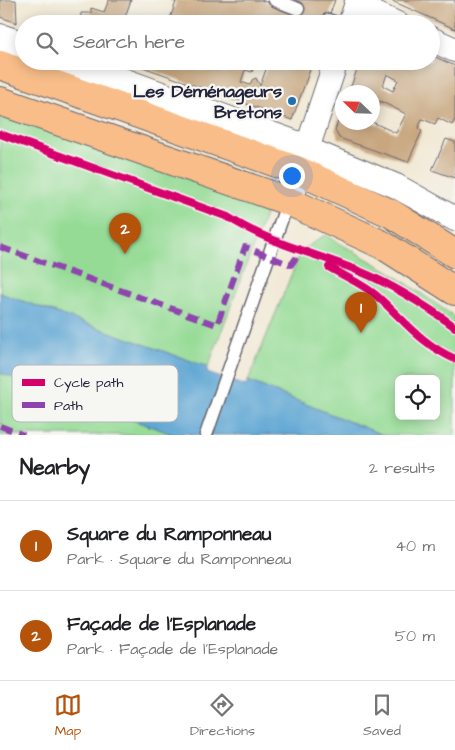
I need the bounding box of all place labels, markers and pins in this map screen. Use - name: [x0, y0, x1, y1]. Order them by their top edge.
- place label: Les Déménageurs Bretons: [133, 79, 282, 125]
- marker: Les Déménageurs Bretons: [286, 95, 298, 107]
- pin: 2: [109, 213, 141, 254]
- pin: 1: [345, 292, 377, 333]

